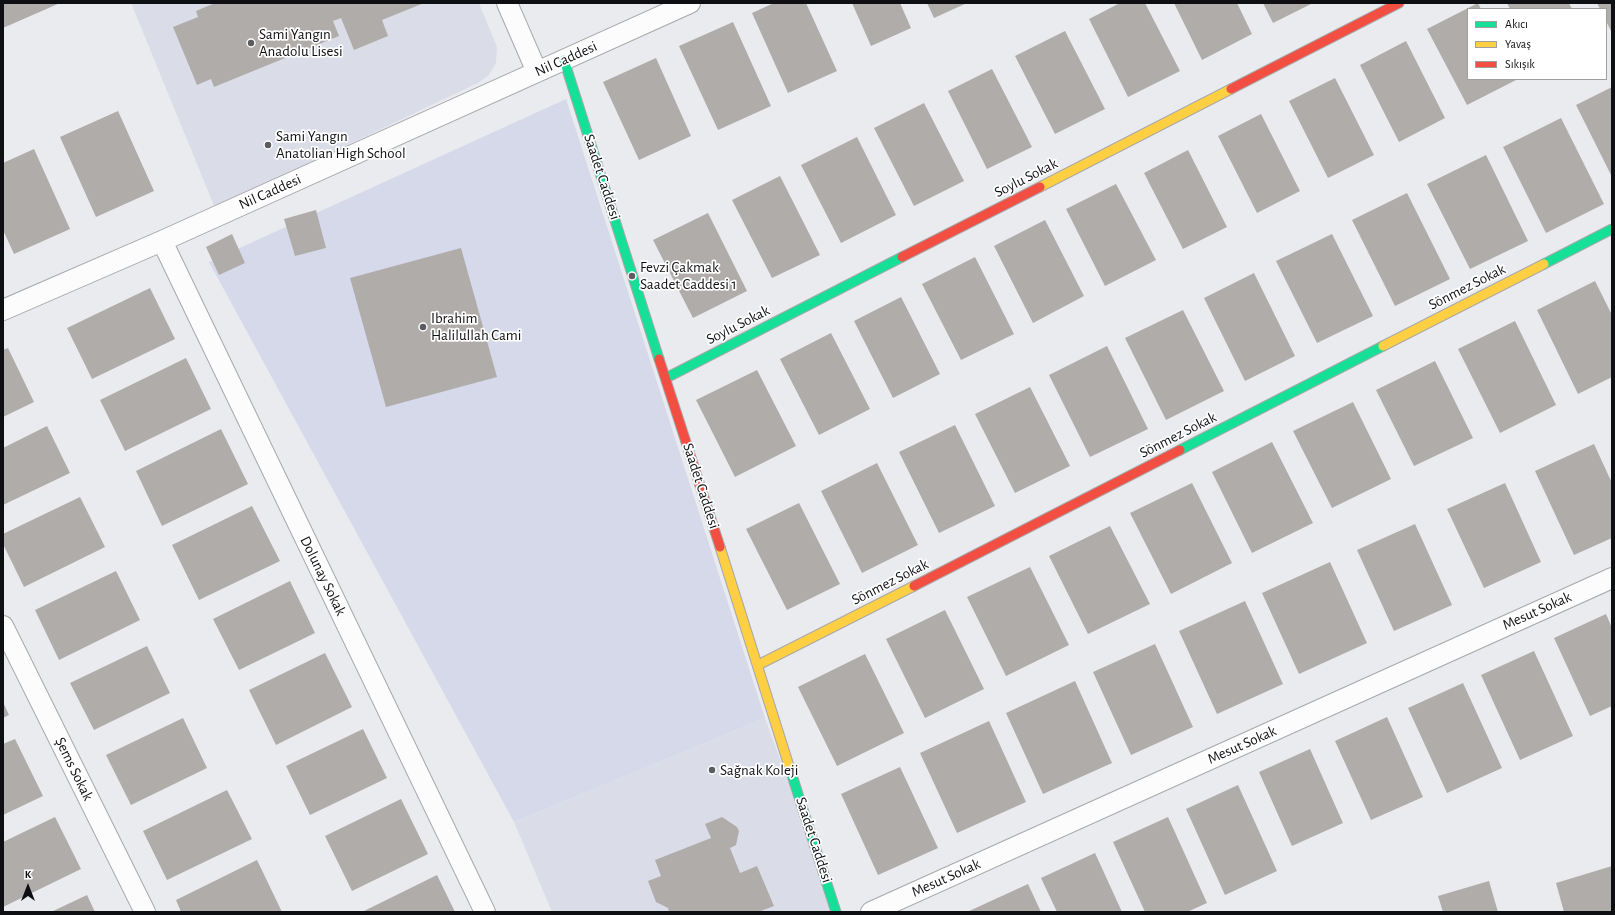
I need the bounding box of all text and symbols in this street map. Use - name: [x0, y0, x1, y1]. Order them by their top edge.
- legend: [1467, 8, 1607, 80]
- text: Akıcı: [1505, 18, 1528, 30]
- place label: Sami Yangın Anadolu Lisesi: [259, 25, 343, 60]
- street label: Nil Caddesi: [532, 37, 600, 81]
- marker: Sami Yangın Anadolu Lisesi: [246, 38, 256, 48]
- text: Yavaş: [1505, 38, 1531, 50]
- text: Sıkışık: [1505, 58, 1535, 70]
- place label: Sami Yangın Anatolian High School: [276, 127, 406, 162]
- street label: Saadet Caddesi: [580, 132, 624, 222]
- marker: Sami Yangın Anatolian High School: [263, 140, 273, 150]
- street label: Soylu Sokak: [991, 154, 1061, 202]
- street label: Nil Caddesi: [236, 170, 304, 214]
- place label: Fevzi Çakmak Saadet Caddesi 1: [640, 258, 737, 293]
- street label: Sönmez Sokak: [1426, 260, 1508, 314]
- marker: Fevzi Çakmak Saadet Caddesi 1: [627, 271, 637, 281]
- street label: Soylu Sokak: [703, 301, 773, 349]
- place label: Ibrahim Halilullah Cami: [431, 309, 521, 344]
- marker: Ibrahim Halilullah Cami: [418, 322, 428, 332]
- street label: Sönmez Sokak: [1137, 408, 1219, 462]
- street label: Saadet Caddesi: [679, 441, 723, 531]
- street label: Dolunay Sokak: [296, 533, 350, 619]
- street label: Sönmez Sokak: [849, 555, 931, 609]
- street label: Mesut Sokak: [1500, 588, 1574, 634]
- street label: Mesut Sokak: [1205, 722, 1279, 768]
- street label: Şems Sokak: [51, 734, 97, 804]
- place label: Sağnak Koleji: [720, 761, 798, 779]
- marker: Sağnak Koleji: [707, 765, 717, 775]
- street label: Saadet Caddesi: [792, 795, 836, 885]
- street label: Mesut Sokak: [909, 855, 983, 901]
- north arrow: [8, 867, 48, 907]
- text: K: [25, 869, 31, 880]

